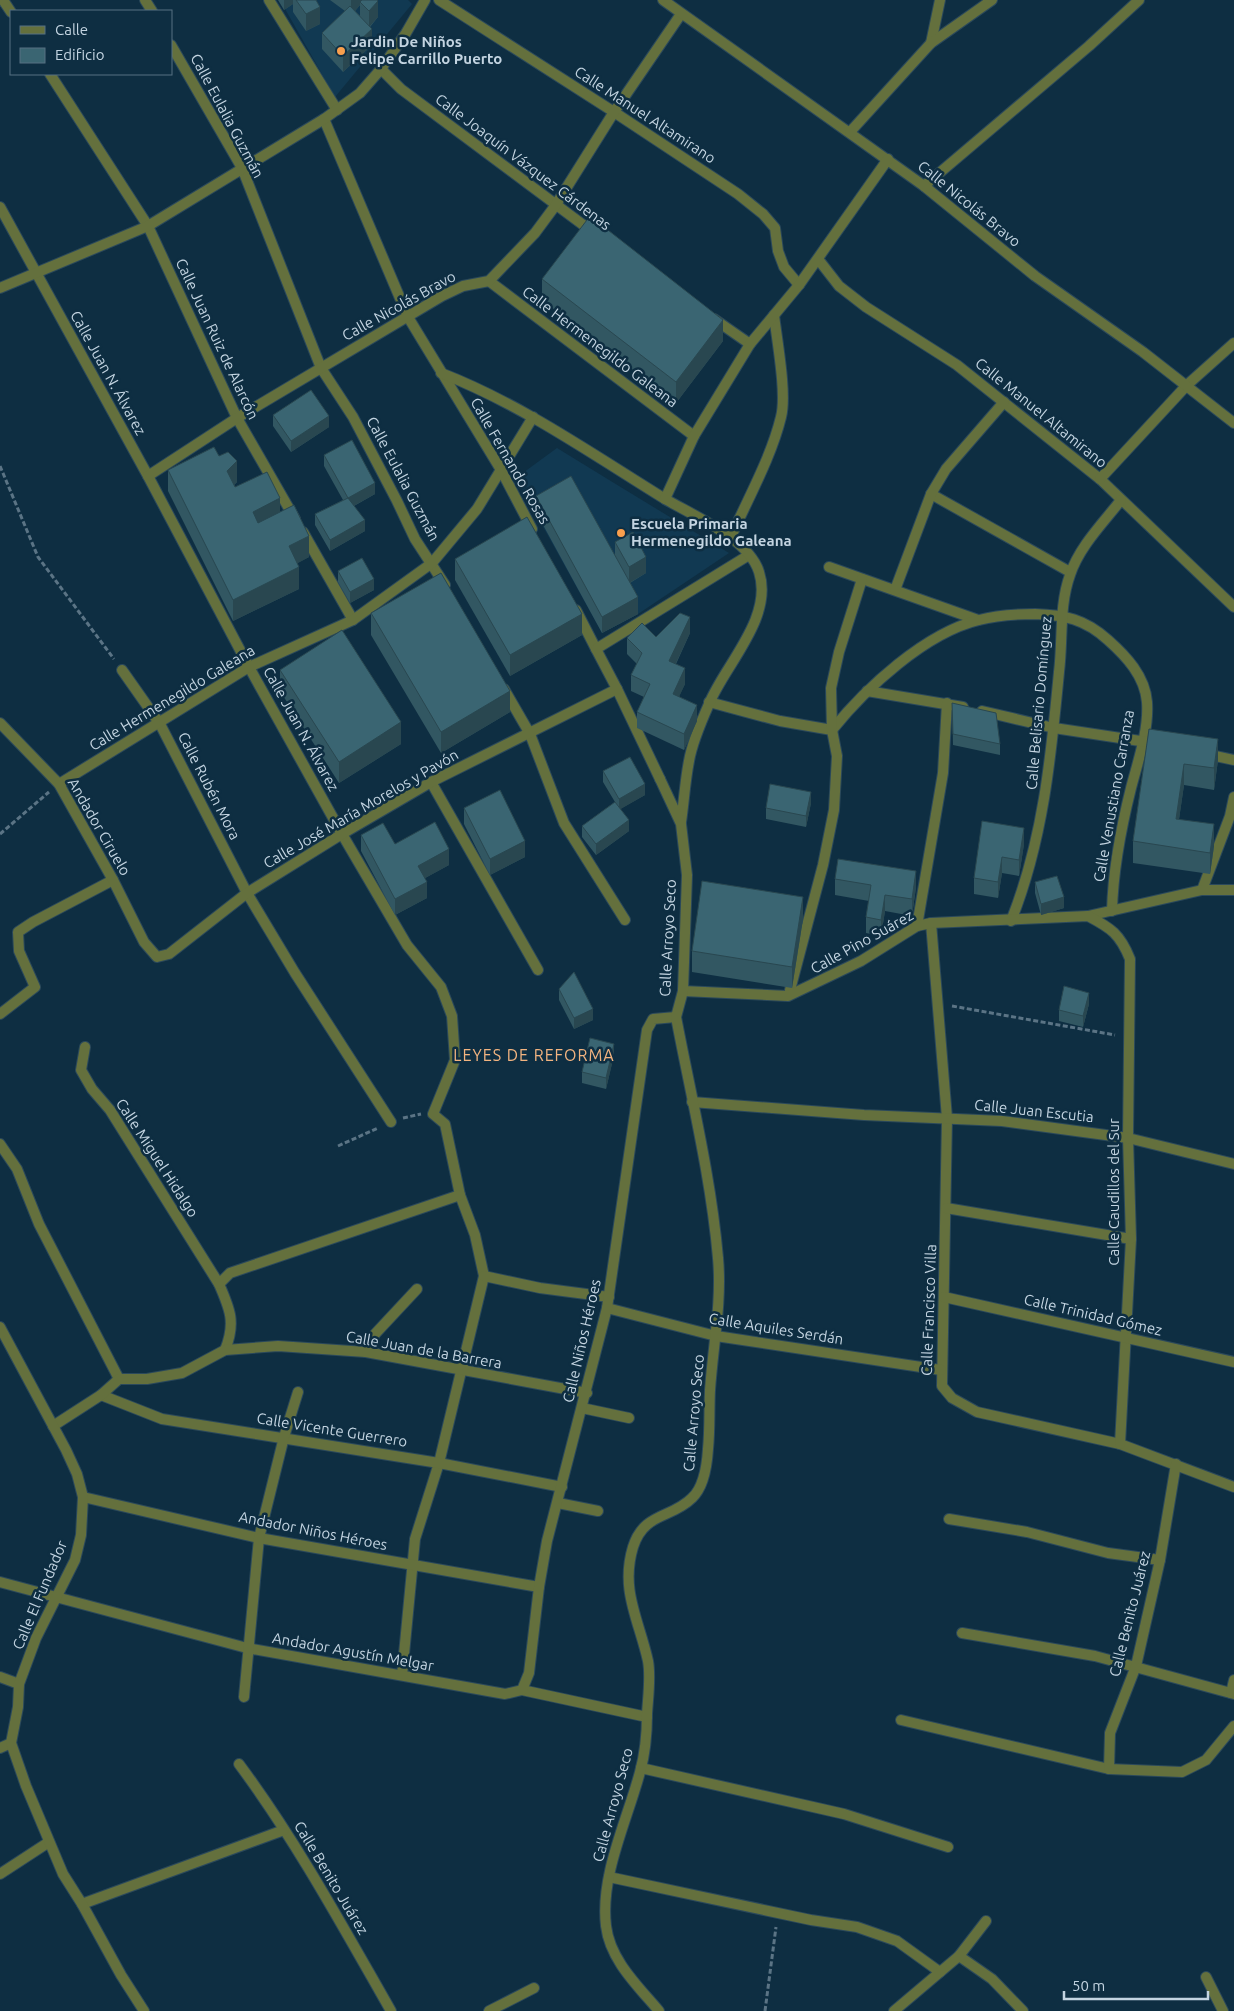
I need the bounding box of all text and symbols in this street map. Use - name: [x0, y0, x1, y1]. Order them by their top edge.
- legend: [10, 10, 172, 75]
- text: Calle: [55, 21, 88, 38]
- place label: Jardin De Niños Felipe Carrillo Puerto: [351, 33, 502, 67]
- marker: Jardin De Niños Felipe Carrillo Puerto: [335, 45, 347, 57]
- text: Edificio: [55, 46, 104, 63]
- street label: Calle Eulalia Guzmán: [187, 51, 267, 181]
- street label: Calle Manuel Altamirano: [572, 63, 719, 167]
- street label: Calle Joaquín Vázquez Cárdenas: [432, 90, 614, 233]
- street label: Calle Nicolás Bravo: [915, 157, 1024, 250]
- street label: Calle Juan Ruiz de Alarcón: [173, 255, 262, 422]
- street label: Calle Nicolás Bravo: [339, 267, 458, 344]
- street label: Calle Hermenegildo Galeana: [519, 283, 681, 411]
- street label: Calle Juan N. Álvarez: [67, 308, 150, 438]
- street label: Calle Manuel Altamirano: [972, 354, 1111, 471]
- street label: Calle Fernando Rosas: [467, 395, 554, 527]
- street label: Calle Eulalia Guzmán: [363, 414, 443, 544]
- place label: Escuela Primaria Hermenegildo Galeana: [631, 515, 792, 549]
- marker: Escuela Primaria Hermenegildo Galeana: [615, 527, 627, 539]
- street label: Calle Belisario Domínguez: [1022, 615, 1055, 791]
- street label: Calle Hermenegildo Galeana: [86, 641, 258, 754]
- street label: Calle Juan N. Álvarez: [260, 664, 343, 794]
- street label: Calle Venustiano Carranza: [1090, 708, 1137, 883]
- street label: Calle Rubén Mora: [175, 729, 244, 842]
- street label: Calle José María Morelos y Pavón: [260, 746, 461, 872]
- street label: Andador Ciruelo: [65, 775, 134, 878]
- street label: Calle Arroyo Seco: [656, 879, 679, 997]
- street label: Calle Pino Suárez: [807, 906, 916, 977]
- district label: LEYES DE REFORMA: [453, 1046, 615, 1064]
- street label: Calle Miguel Hidalgo: [113, 1095, 202, 1220]
- street label: Calle Juan Escutia: [974, 1096, 1095, 1125]
- street label: Calle Caudillos del Sur: [1105, 1118, 1122, 1266]
- street label: Calle Francisco Villa: [918, 1244, 939, 1376]
- street label: Calle Niños Héroes: [559, 1278, 604, 1404]
- street label: Calle Trinidad Gómez: [1022, 1290, 1164, 1339]
- street label: Calle Aquiles Serdán: [707, 1309, 845, 1348]
- street label: Calle Juan de la Barrera: [345, 1327, 503, 1372]
- street label: Calle Arroyo Seco: [680, 1354, 707, 1472]
- street label: Calle Vicente Guerrero: [255, 1409, 409, 1450]
- street label: Andador Niños Héroes: [237, 1508, 389, 1553]
- street label: Calle El Fundador: [9, 1537, 70, 1652]
- street label: Calle Benito Juárez: [1106, 1549, 1153, 1679]
- street label: Andador Agustín Melgar: [271, 1629, 435, 1674]
- street label: Calle Arroyo Seco: [589, 1746, 636, 1864]
- street label: Calle Benito Juárez: [291, 1818, 372, 1938]
- scale bar: [1064, 1968, 1208, 2000]
- text: 50 m: [1072, 1977, 1105, 1994]

